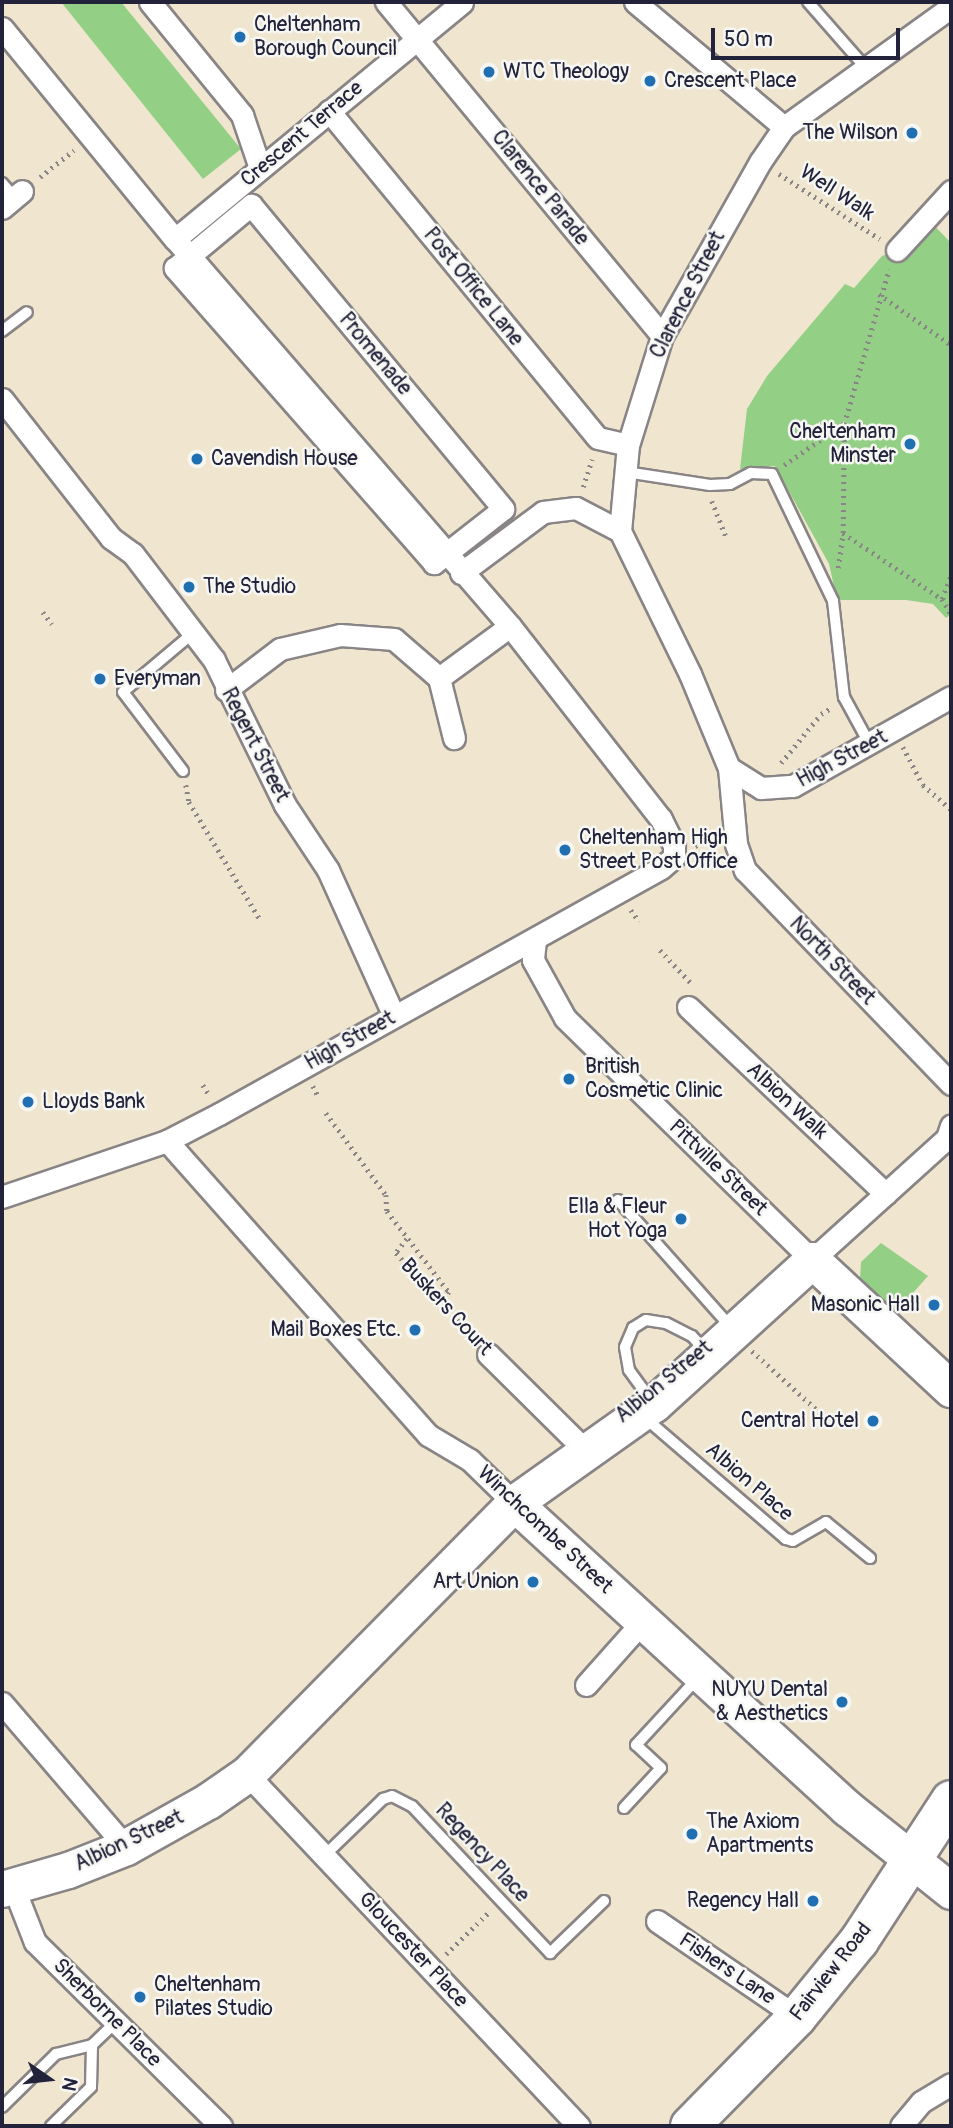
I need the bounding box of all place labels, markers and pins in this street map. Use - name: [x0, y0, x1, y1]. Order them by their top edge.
- place label: Cheltenham Borough Council: [254, 12, 397, 62]
- marker: Cheltenham Borough Council: [232, 29, 248, 45]
- place label: WTC Theology: [503, 59, 629, 85]
- marker: WTC Theology: [481, 64, 497, 80]
- place label: Crescent Place: [664, 68, 796, 94]
- marker: Crescent Place: [642, 73, 658, 89]
- place label: The Wilson: [803, 120, 898, 146]
- marker: The Wilson: [904, 125, 920, 141]
- place label: Cheltenham Minster: [789, 419, 896, 469]
- marker: Cheltenham Minster: [902, 436, 918, 452]
- place label: Cavendish House: [211, 446, 358, 472]
- marker: Cavendish House: [189, 451, 205, 467]
- place label: The Studio: [203, 574, 296, 600]
- marker: The Studio: [181, 579, 197, 595]
- place label: Everyman: [114, 666, 201, 692]
- marker: Everyman: [92, 671, 108, 687]
- place label: Cheltenham High Street Post Office: [579, 825, 738, 875]
- marker: Cheltenham High Street Post Office: [557, 842, 573, 858]
- place label: British Cosmetic Clinic: [585, 1054, 723, 1104]
- marker: British Cosmetic Clinic: [559, 1069, 579, 1089]
- place label: Lloyds Bank: [42, 1089, 145, 1115]
- marker: Lloyds Bank: [20, 1094, 36, 1110]
- place label: Ella & Fleur Hot Yoga: [568, 1194, 667, 1244]
- marker: Ella & Fleur Hot Yoga: [673, 1211, 689, 1227]
- place label: Masonic Hall: [811, 1292, 920, 1318]
- marker: Masonic Hall: [926, 1297, 942, 1313]
- place label: Mail Boxes Etc.: [270, 1317, 401, 1343]
- marker: Mail Boxes Etc.: [407, 1322, 423, 1338]
- place label: Central Hotel: [741, 1408, 859, 1434]
- marker: Central Hotel: [865, 1413, 881, 1429]
- place label: Art Union: [432, 1569, 519, 1595]
- marker: Art Union: [525, 1574, 541, 1590]
- place label: NUYU Dental & Aesthetics: [711, 1677, 828, 1727]
- marker: NUYU Dental & Aesthetics: [834, 1694, 850, 1710]
- place label: The Axiom Apartments: [706, 1809, 813, 1859]
- marker: The Axiom Apartments: [684, 1826, 700, 1842]
- place label: Regency Hall: [687, 1888, 799, 1914]
- marker: Regency Hall: [805, 1893, 821, 1909]
- place label: Cheltenham Pilates Studio: [154, 1972, 273, 2022]
- marker: Cheltenham Pilates Studio: [132, 1989, 148, 2005]

